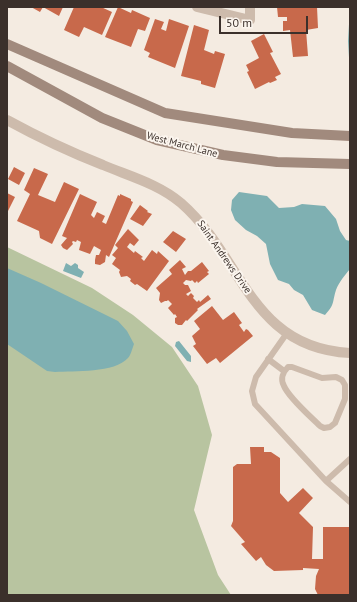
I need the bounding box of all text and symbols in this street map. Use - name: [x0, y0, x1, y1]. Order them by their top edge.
- scale bar: [221, 8, 310, 34]
- text: 50 m: [226, 15, 252, 30]
- street label: West March Lane: [145, 130, 219, 160]
- street label: Saint Andrews Drive: [194, 218, 254, 296]

